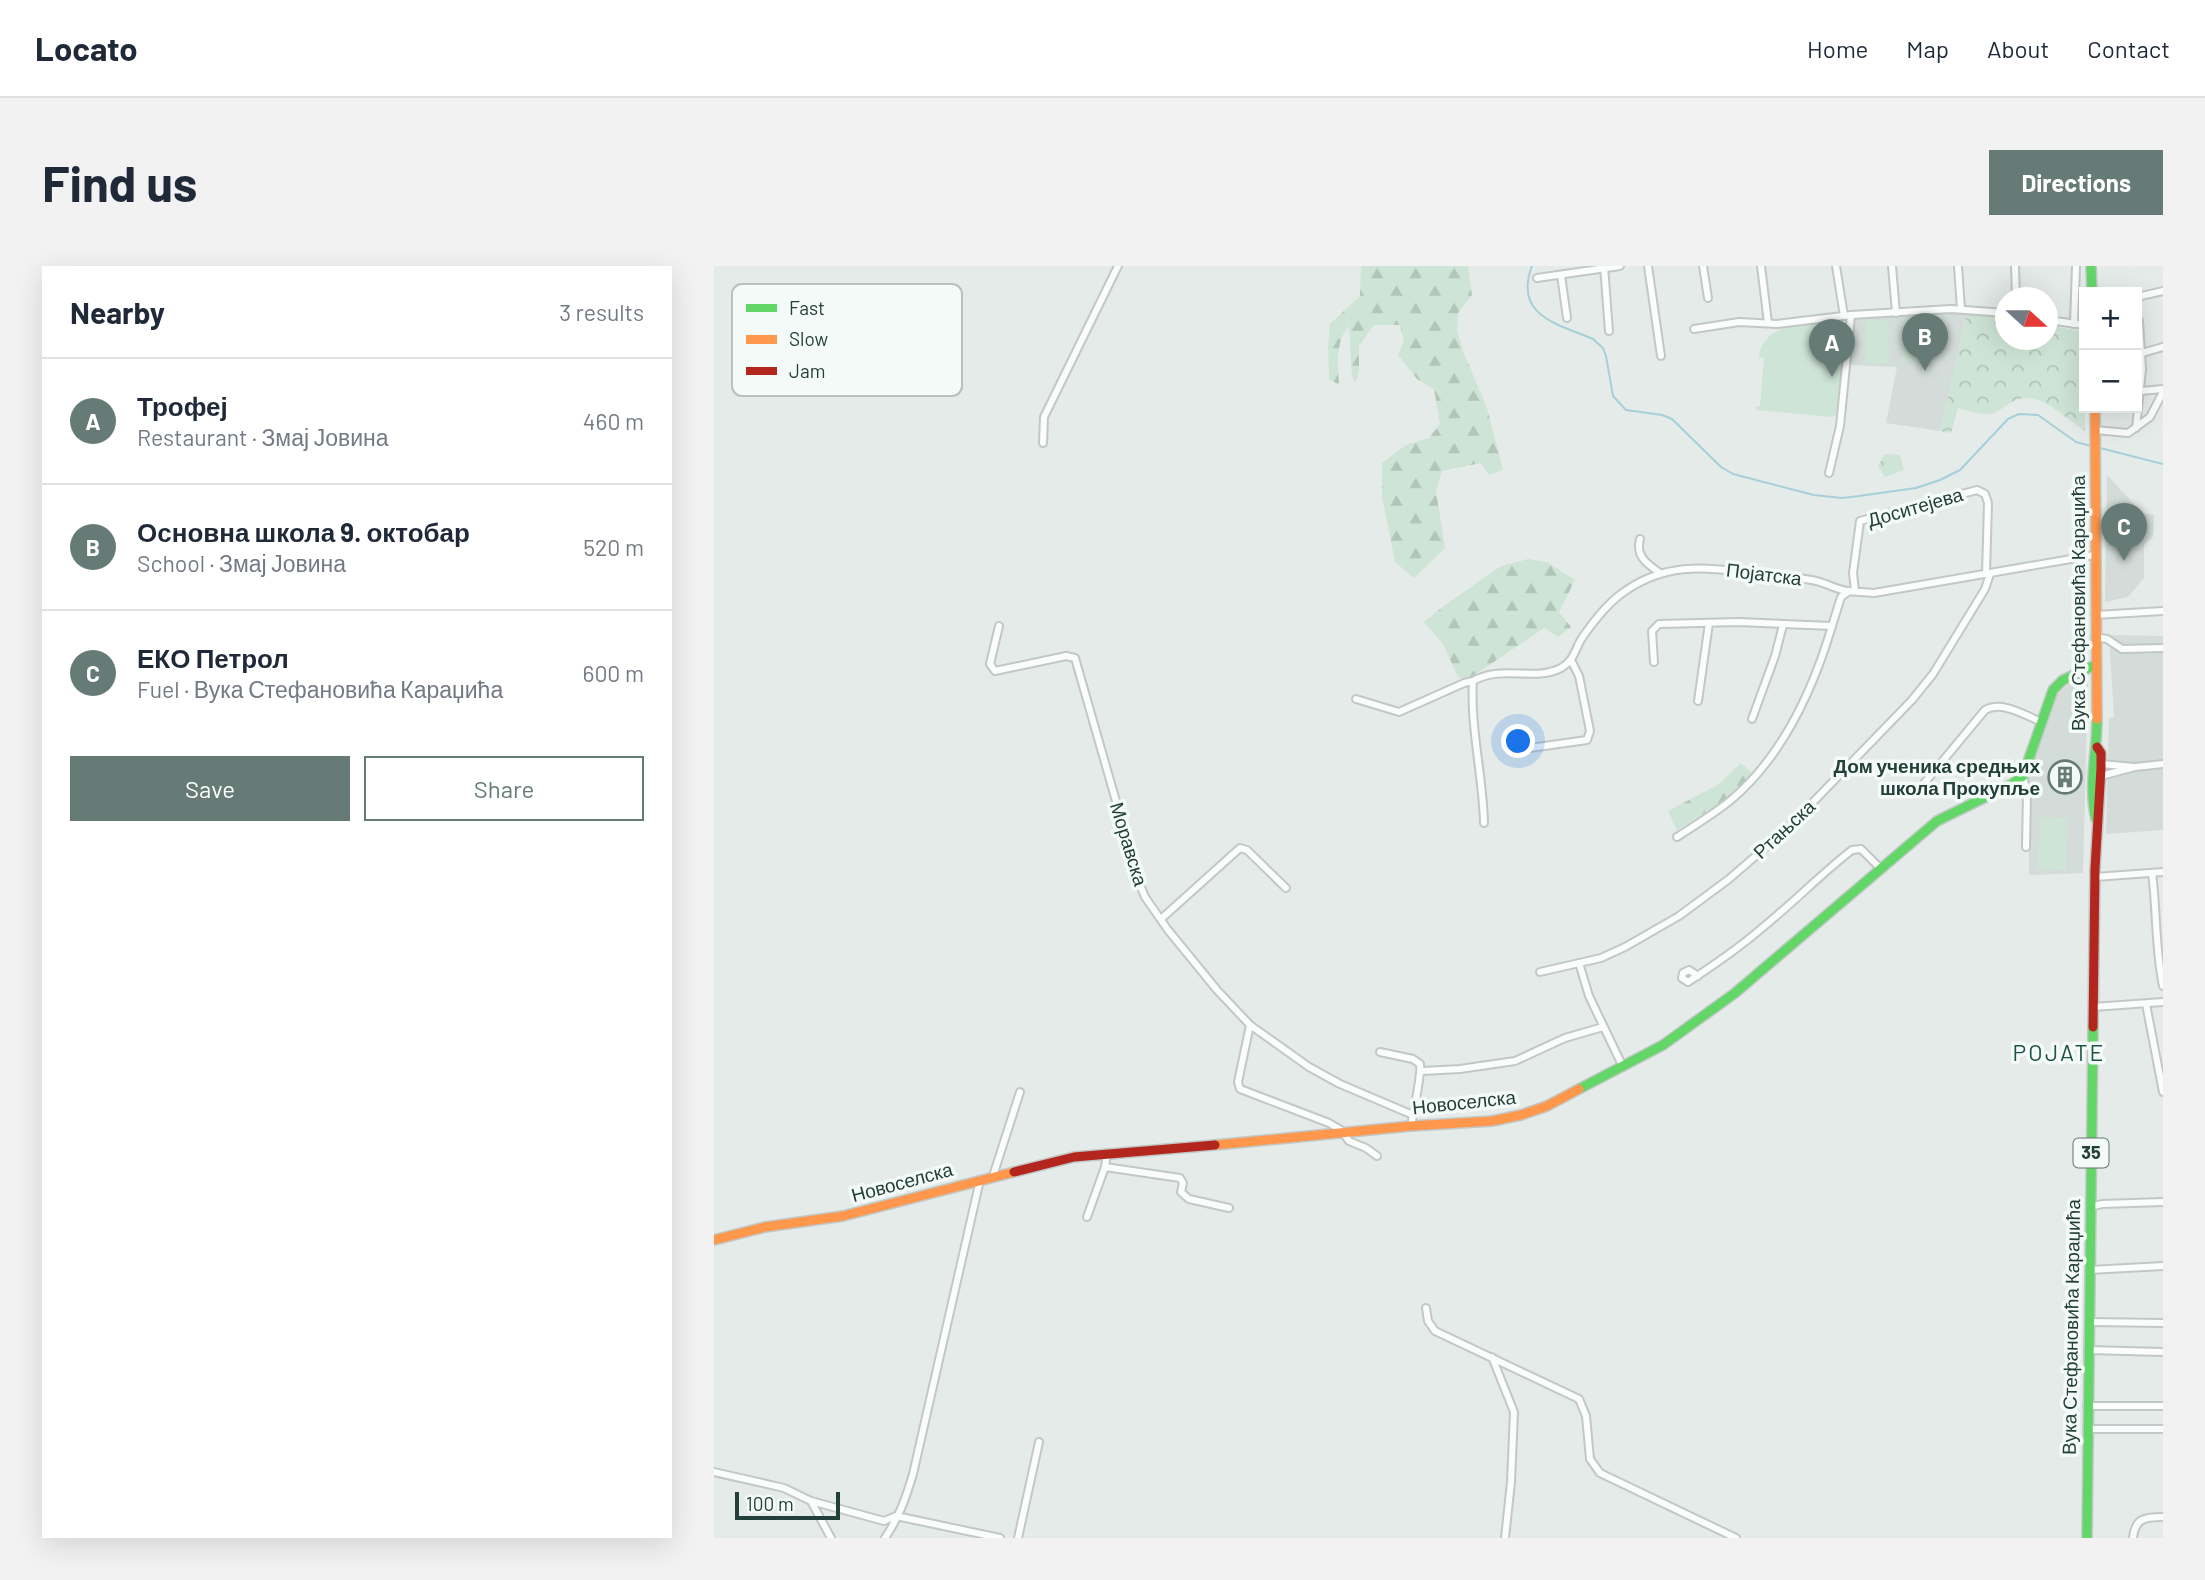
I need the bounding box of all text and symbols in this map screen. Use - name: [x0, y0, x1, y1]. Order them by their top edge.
- text: Locato: [35, 28, 138, 68]
- text: Home: [1807, 34, 1868, 63]
- text: Map: [1906, 34, 1949, 63]
- text: About: [1987, 34, 2049, 63]
- text: Contact: [2087, 34, 2170, 63]
- button: Directions: [1989, 150, 2163, 215]
- text: Find us: [42, 153, 197, 212]
- legend: [732, 284, 962, 396]
- north arrow: [1995, 287, 2058, 350]
- map controls: [2079, 287, 2142, 413]
- button: +: [2079, 287, 2142, 350]
- text: Nearby: [70, 294, 165, 330]
- text: Fast: [789, 296, 825, 319]
- text: 3 results: [559, 298, 644, 326]
- pin: B: [1902, 313, 1948, 371]
- pin: A: [1809, 319, 1855, 377]
- text: Slow: [789, 327, 828, 350]
- button: −: [2079, 350, 2142, 413]
- text: Jam: [789, 359, 825, 382]
- text: Трофеј: [137, 390, 228, 421]
- text: A: [85, 407, 101, 435]
- text: 460 m: [583, 407, 644, 435]
- text: Restaurant · Змај Јовина: [137, 423, 389, 451]
- street label: Вука Стефановића Караџића: [2066, 475, 2089, 731]
- street label: Доситејева: [1865, 482, 1966, 531]
- pin: C: [2101, 503, 2147, 561]
- text: Основна школа 9. октобар: [137, 516, 470, 547]
- text: B: [86, 533, 100, 561]
- text: 520 m: [583, 533, 644, 561]
- text: School · Змај Јовина: [137, 549, 346, 577]
- street label: Појатска: [1725, 557, 1804, 590]
- text: ЕКО Петрол: [137, 642, 289, 673]
- text: C: [86, 659, 100, 687]
- text: 600 m: [583, 659, 644, 687]
- text: Fuel · Вука Стефановића Караџића: [137, 675, 503, 703]
- your location: [1501, 724, 1535, 758]
- place label: Дом ученика средњих школа Прокупље: [1834, 754, 2040, 799]
- button: Save: [70, 756, 350, 821]
- button: Share: [364, 756, 644, 821]
- building icon: Дом ученика средњих школа Прокупље: [2046, 758, 2084, 796]
- street label: Ртањска: [1748, 794, 1820, 863]
- street label: Моравска: [1106, 799, 1153, 889]
- district label: POJATE: [2013, 1038, 2105, 1066]
- street label: Новоселска: [1411, 1085, 1517, 1118]
- road number: 35: [2074, 1138, 2108, 1168]
- street label: Новоселска: [849, 1157, 956, 1206]
- street label: Вука Стефановића Караџића: [2057, 1199, 2084, 1455]
- scale bar: [735, 1489, 840, 1521]
- text: 100 m: [746, 1492, 794, 1515]

